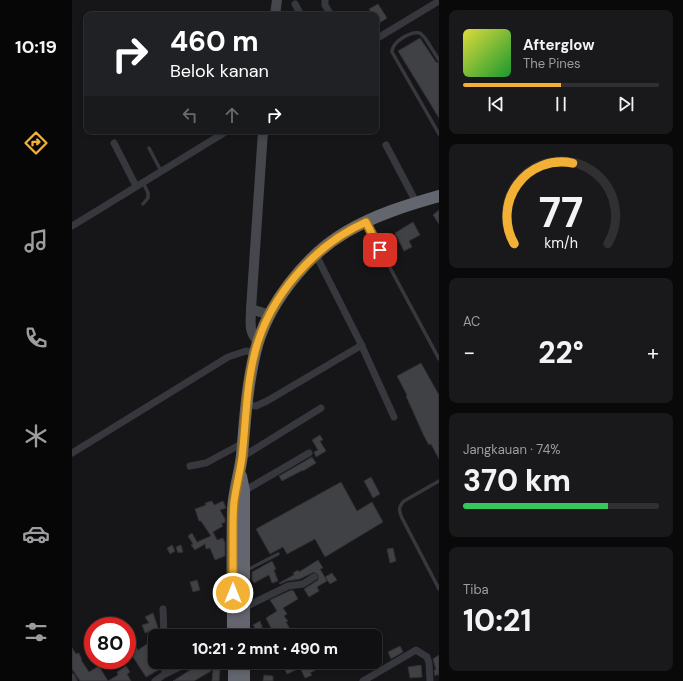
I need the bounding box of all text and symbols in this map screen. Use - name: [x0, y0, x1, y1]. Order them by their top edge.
- text: 460 m: [170, 23, 259, 60]
- icon: right: [104, 28, 156, 80]
- text: 10:19: [15, 35, 57, 59]
- text: Afterglow: [523, 35, 595, 55]
- text: The Pines: [523, 55, 581, 72]
- text: Belok kanan: [170, 59, 269, 83]
- icon: previous: [485, 93, 507, 115]
- icon: pause: [550, 93, 572, 115]
- icon: next: [615, 93, 637, 115]
- icon: left: [179, 104, 201, 126]
- icon: ahead: [221, 104, 243, 126]
- icon: right: [263, 104, 285, 126]
- icon: directions: [22, 129, 50, 157]
- text: 77: [539, 186, 583, 240]
- icon: music: [22, 227, 50, 255]
- pin: [363, 233, 397, 267]
- text: km/h: [544, 234, 578, 252]
- icon: arrive: [369, 239, 391, 261]
- text: AC: [463, 313, 480, 330]
- icon: phone: [22, 324, 50, 352]
- text: 22°: [538, 333, 584, 372]
- text: −: [463, 338, 475, 367]
- text: +: [647, 338, 659, 367]
- icon: climate: [22, 422, 50, 450]
- text: Jangkauan · 74%: [463, 441, 561, 458]
- text: 370 km: [463, 461, 571, 500]
- icon: car: [22, 520, 50, 548]
- position arrow: [212, 572, 254, 614]
- text: Tiba: [463, 581, 489, 598]
- text: 10:21: [463, 601, 531, 640]
- speed limit sign: 80: [84, 617, 136, 669]
- icon: filters: [22, 618, 50, 646]
- text: 10:21 · 2 mnt · 490 m: [192, 639, 338, 659]

